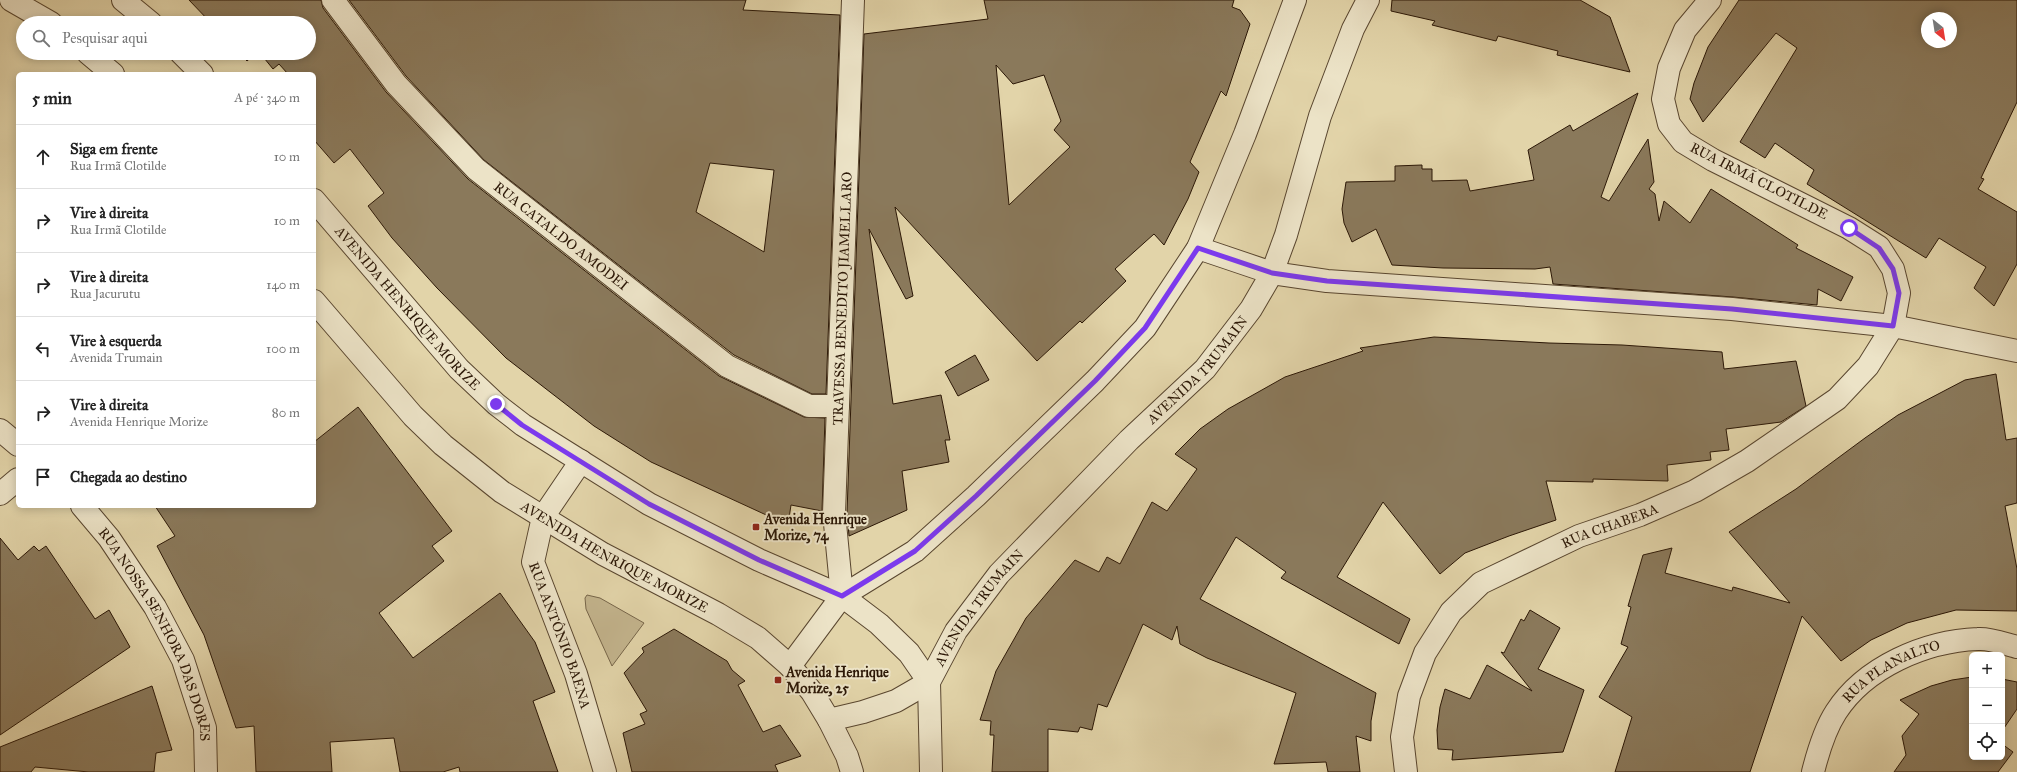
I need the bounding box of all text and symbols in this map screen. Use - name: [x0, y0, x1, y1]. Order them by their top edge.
- north arrow: [1921, 12, 1957, 48]
- search box: [16, 16, 316, 60]
- icon: search: [30, 27, 52, 49]
- text: Pesquisar aqui: [62, 29, 148, 47]
- text: 5 min: [32, 88, 72, 109]
- text: A pé · 340 m: [234, 90, 300, 106]
- street label: RUA IRMÃ CLOTILDE: [1687, 138, 1831, 223]
- text: Siga em frente: [70, 140, 158, 158]
- icon: ahead: [32, 146, 54, 168]
- text: 10 m: [274, 149, 300, 165]
- text: Rua Irmã Clotilde: [70, 158, 166, 174]
- street label: TRAVESSA BENEDITO JIAMELLARO: [829, 171, 855, 426]
- street label: RUA CATALDO AMODEI: [491, 178, 632, 294]
- text: Vire à direita: [70, 204, 148, 222]
- icon: right: [32, 210, 54, 232]
- text: 10 m: [274, 213, 300, 229]
- route start: [1840, 219, 1858, 237]
- text: Rua Irmã Clotilde: [70, 222, 166, 238]
- street label: AVENIDA HENRIQUE MORIZE: [331, 222, 484, 393]
- text: Vire à direita: [70, 268, 148, 286]
- icon: right: [32, 274, 54, 296]
- text: 140 m: [266, 277, 300, 293]
- text: Rua Jacurutu: [70, 286, 141, 302]
- street label: AVENIDA TRUMAIN: [1143, 312, 1251, 428]
- text: Vire à esquerda: [70, 332, 162, 350]
- icon: left: [32, 338, 54, 360]
- text: 100 m: [266, 341, 300, 357]
- text: Avenida Trumain: [70, 350, 163, 366]
- route end: [487, 395, 505, 413]
- text: Vire à direita: [70, 396, 148, 414]
- icon: right: [32, 402, 54, 424]
- text: 80 m: [272, 405, 300, 421]
- text: Avenida Henrique Morize: [70, 414, 208, 430]
- icon: arrive: [32, 466, 54, 488]
- text: Chegada ao destino: [70, 468, 187, 486]
- street label: AVENIDA HENRIQUE MORIZE: [517, 497, 711, 616]
- street label: RUA CHABERA: [1558, 499, 1661, 552]
- place label: Avenida Henrique Morize, 74: [763, 511, 867, 545]
- marker: Avenida Henrique Morize, 74: [751, 522, 761, 532]
- street label: RUA NOSSA SENHORA DAS DORES: [95, 524, 214, 741]
- street label: AVENIDA TRUMAIN: [930, 545, 1027, 670]
- street label: RUA ANTÔNIO BAENA: [525, 560, 594, 711]
- street label: RUA PLANALTO: [1838, 636, 1942, 706]
- map controls: [1969, 652, 2005, 760]
- button: +: [1969, 652, 2005, 688]
- place label: Avenida Henrique Morize, 25: [785, 664, 889, 697]
- marker: Avenida Henrique Morize, 25: [773, 675, 783, 685]
- button: −: [1969, 688, 2005, 724]
- button: locate: [1969, 724, 2005, 760]

